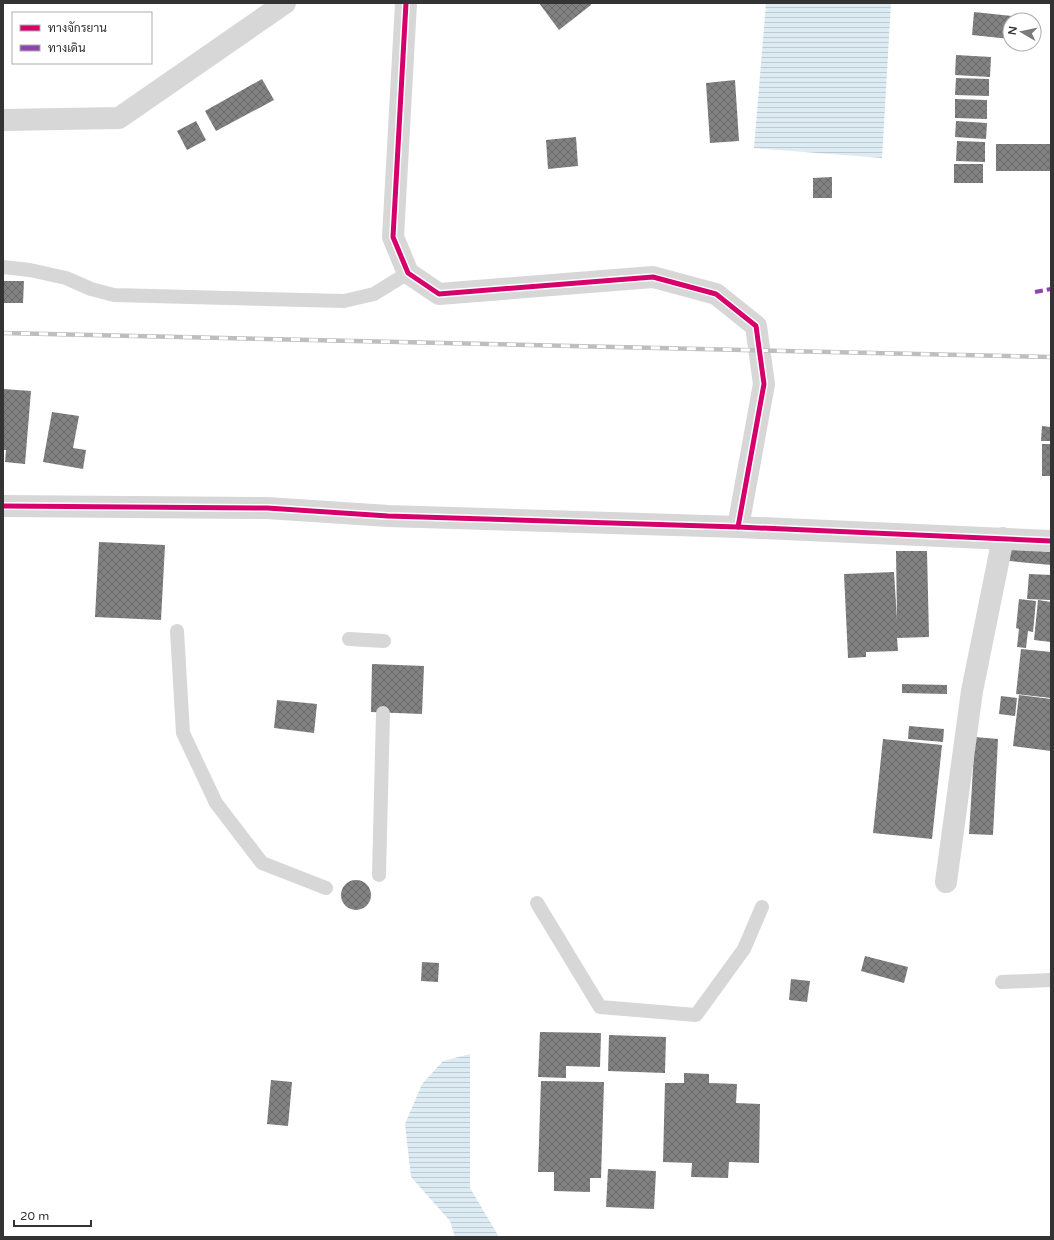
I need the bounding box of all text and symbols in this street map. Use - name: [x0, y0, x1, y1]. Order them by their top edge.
- legend: [12, 12, 152, 64]
- north arrow: [1002, 12, 1042, 52]
- text: ทางจักรยาน: [48, 21, 107, 35]
- text: N: [1006, 25, 1020, 36]
- text: ทางเดิน: [48, 41, 86, 55]
- scale bar: [14, 1202, 91, 1228]
- text: 20 m: [20, 1209, 49, 1223]

